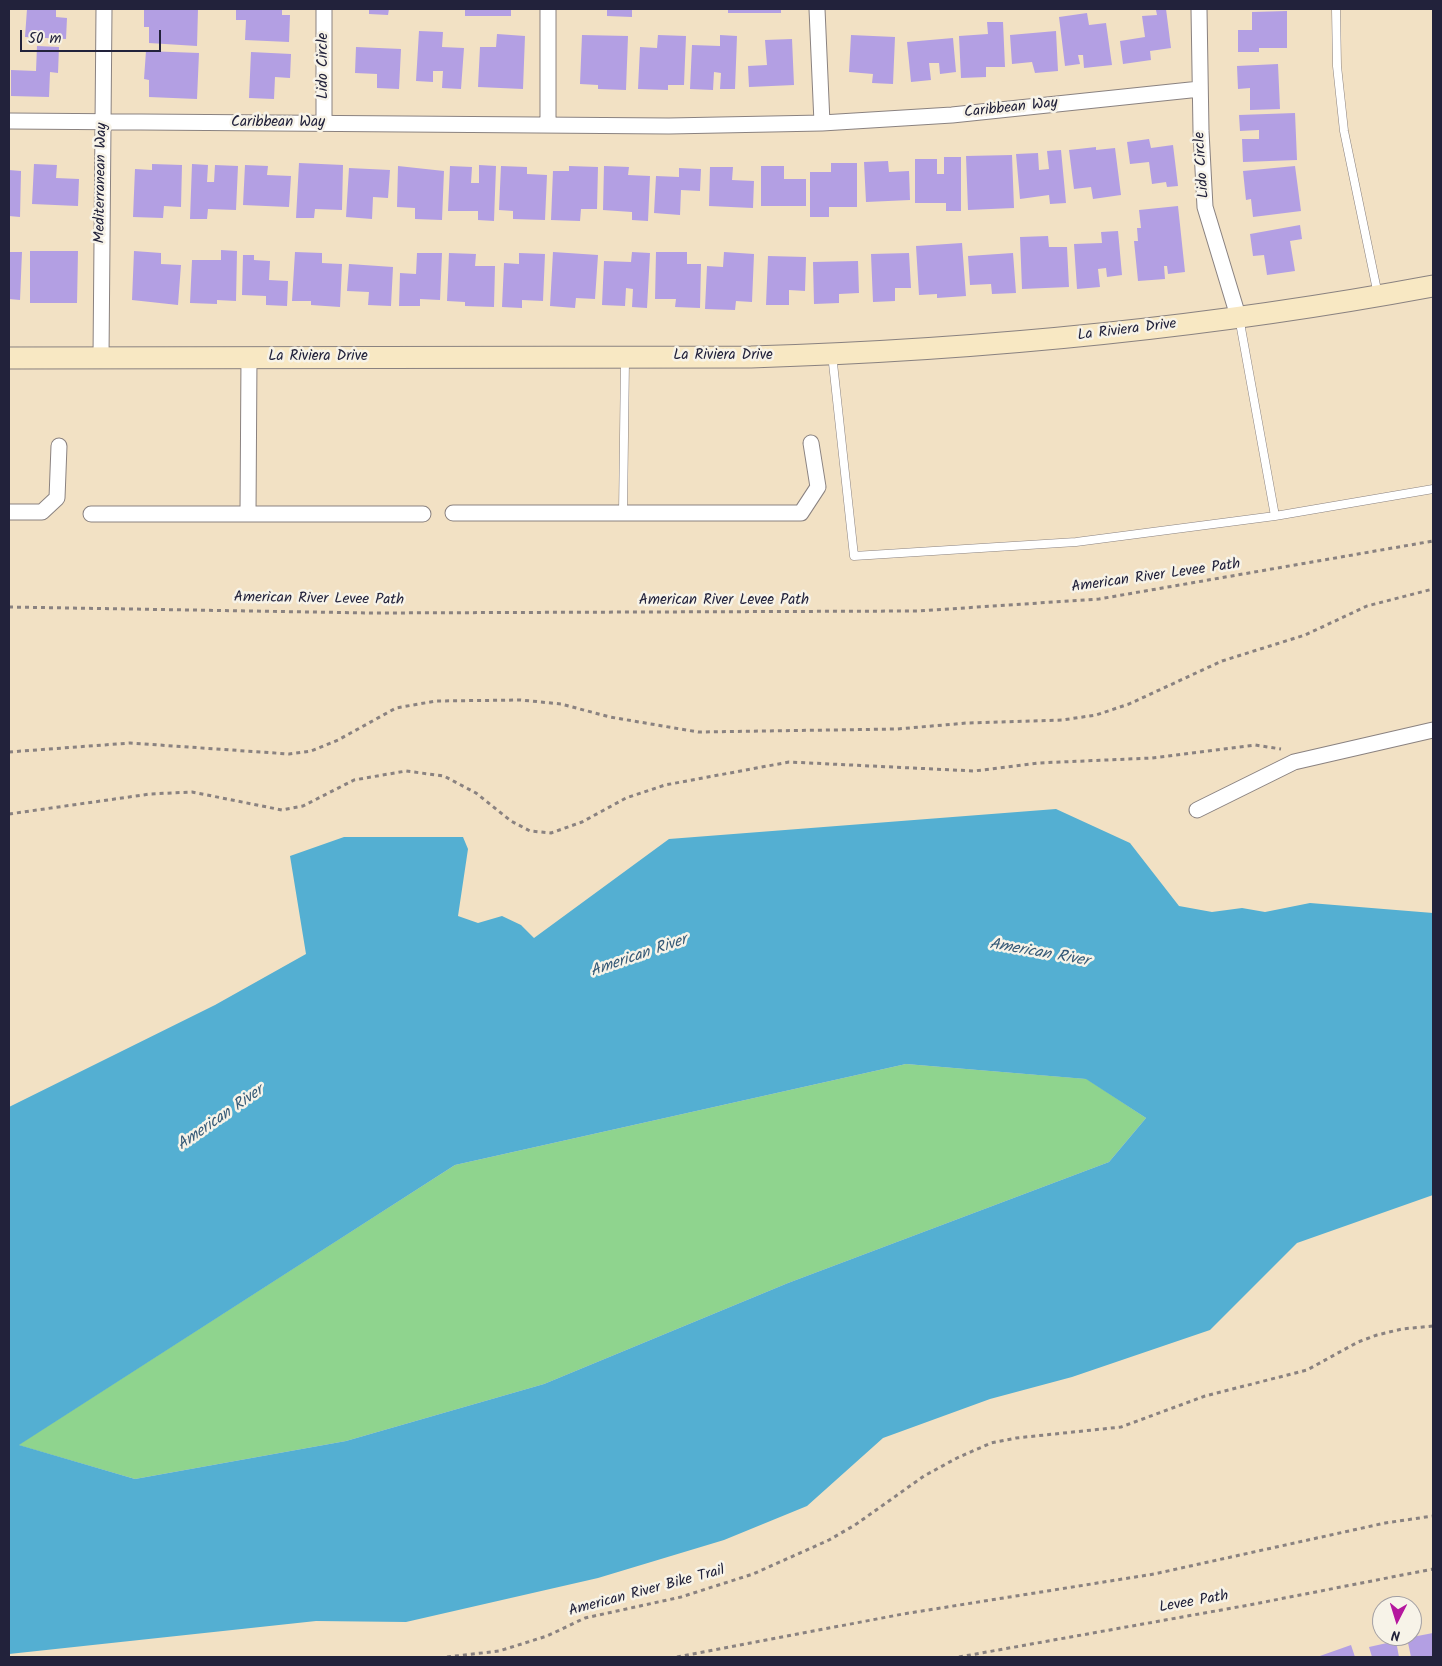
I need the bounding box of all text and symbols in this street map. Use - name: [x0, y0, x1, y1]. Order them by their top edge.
- scale bar: [22, 20, 164, 52]
- text: 50 m: [28, 27, 62, 51]
- street label: Lido Circle: [315, 33, 333, 99]
- street label: Caribbean Way: [963, 95, 1059, 123]
- street label: Caribbean Way: [231, 114, 325, 132]
- street label: Mediterranean Way: [92, 122, 112, 244]
- street label: Lido Circle: [1192, 131, 1214, 199]
- street label: La Riviera Drive: [1077, 316, 1177, 346]
- street label: La Riviera Drive: [673, 347, 773, 365]
- street label: La Riviera Drive: [268, 348, 368, 366]
- street label: American River Levee Path: [1070, 556, 1242, 598]
- street label: American River Levee Path: [234, 590, 404, 610]
- street label: American River Levee Path: [639, 592, 809, 610]
- water label: American River: [588, 932, 690, 982]
- water label: American River: [988, 936, 1090, 972]
- water label: American River: [174, 1082, 268, 1156]
- street label: American River Bike Trail: [567, 1563, 727, 1621]
- street label: Levee Path: [1158, 1588, 1230, 1618]
- north arrow: [1372, 1596, 1422, 1646]
- text: N: [1390, 1624, 1401, 1646]

